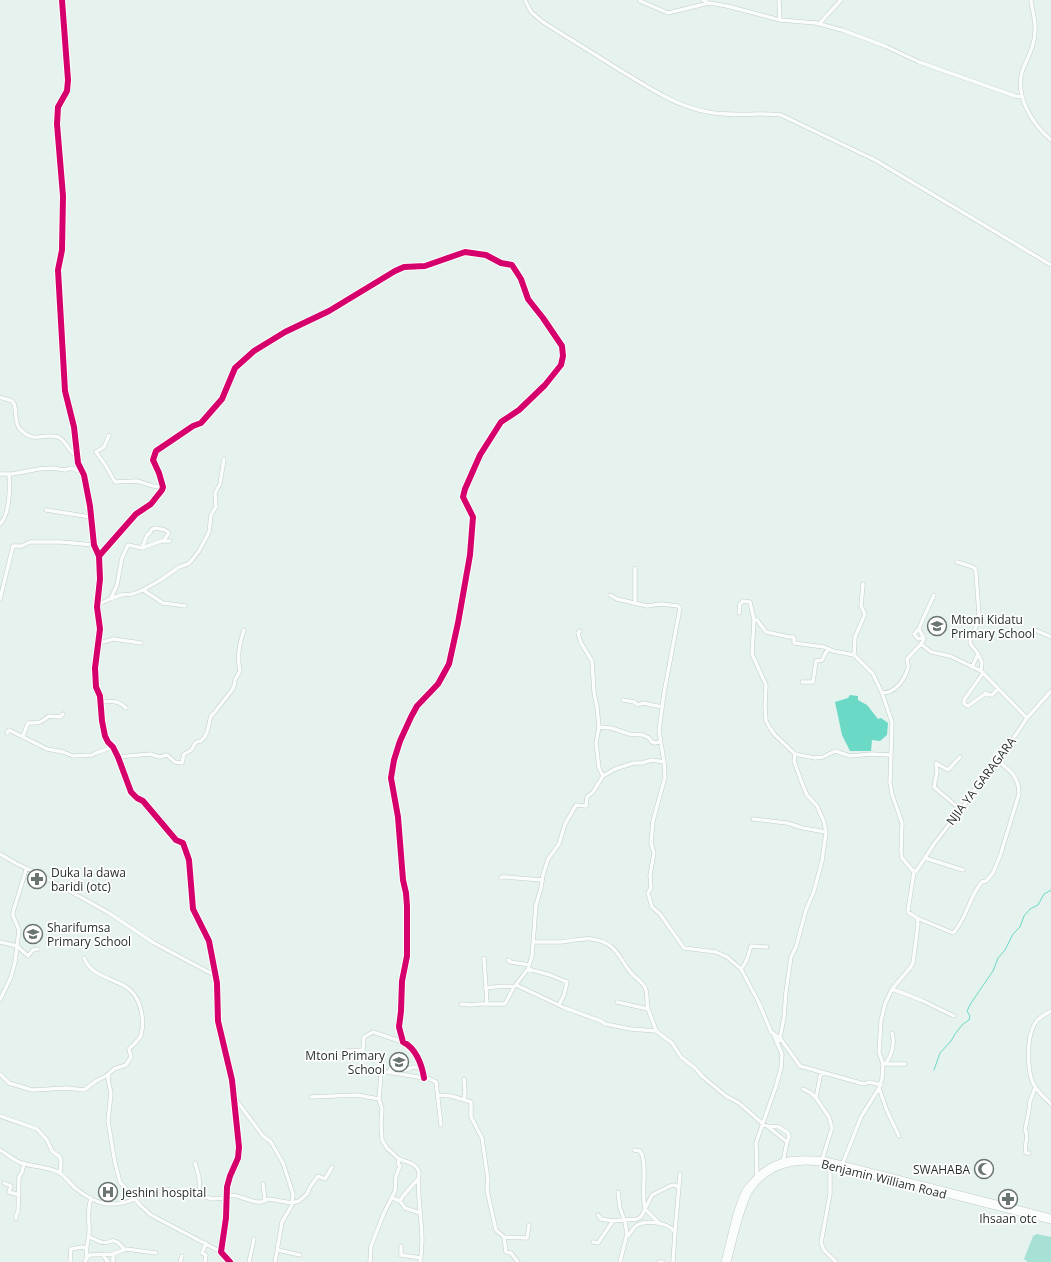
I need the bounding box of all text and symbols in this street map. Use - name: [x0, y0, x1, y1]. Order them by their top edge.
- place label: Mtoni Kidatu Primary School: [951, 611, 1035, 642]
- school or university icon: Mtoni Kidatu Primary School: [926, 615, 948, 637]
- street label: NJIA YA GARAGARA: [942, 733, 1020, 829]
- place label: Duka la dawa baridi (otc): [51, 864, 126, 895]
- pharmacy icon: Duka la dawa baridi (otc): [26, 868, 48, 890]
- place label: Sharifumsa Primary School: [47, 919, 131, 950]
- school or university icon: Sharifumsa Primary School: [22, 923, 44, 945]
- place label: Mtoni Primary School: [305, 1047, 386, 1078]
- school or university icon: Mtoni Primary School: [388, 1051, 410, 1073]
- street label: Benjamin William Road: [819, 1155, 949, 1203]
- mosque icon: SWAHABA: [973, 1158, 995, 1180]
- place label: SWAHABA: [913, 1161, 970, 1178]
- hospital icon: Jeshini hospital: [97, 1181, 119, 1203]
- place label: Jeshini hospital: [121, 1184, 206, 1201]
- pharmacy icon: Ihsaan otc: [997, 1188, 1019, 1210]
- place label: Ihsaan otc: [979, 1210, 1037, 1227]

